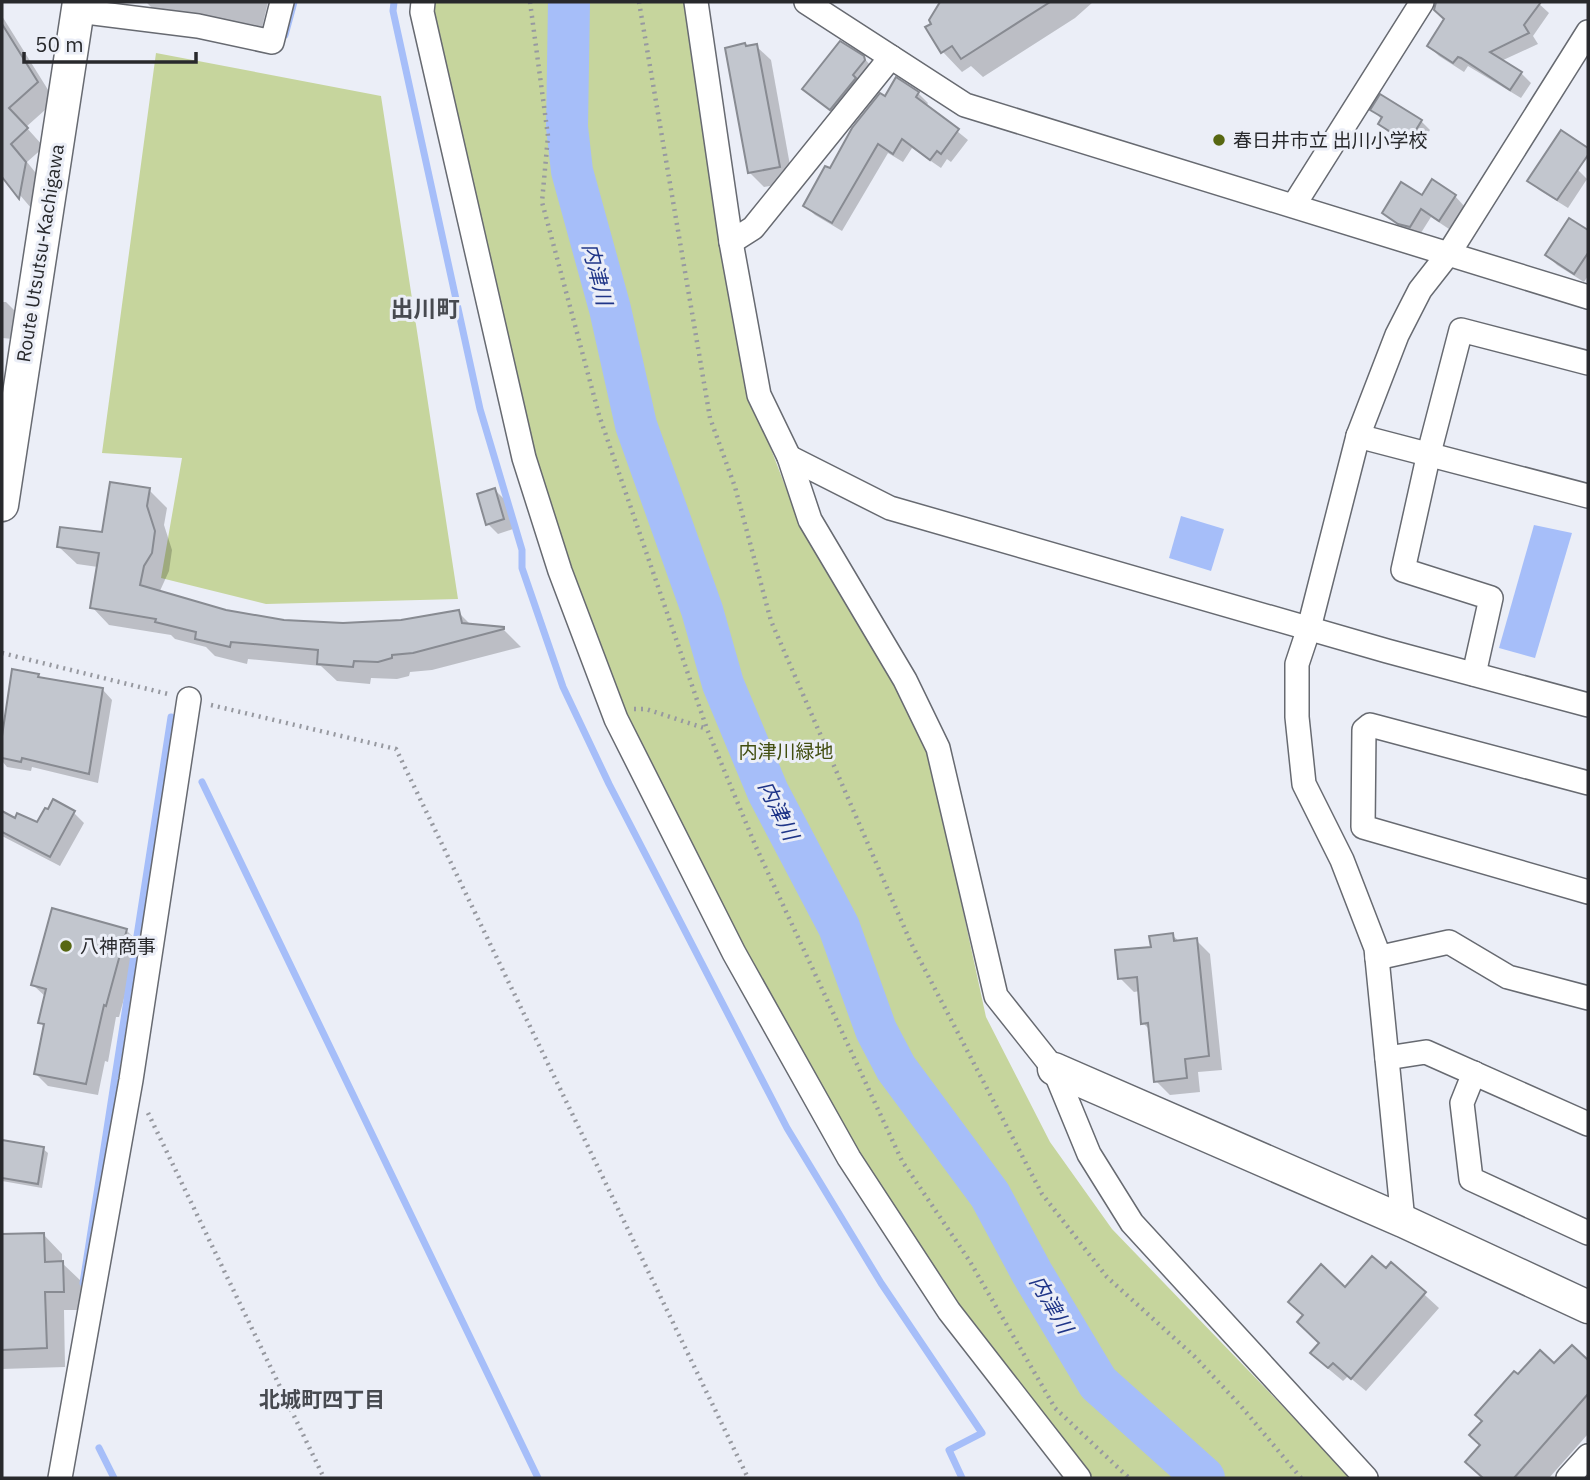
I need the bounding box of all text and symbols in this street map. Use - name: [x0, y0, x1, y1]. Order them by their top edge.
- scale bar: [24, 21, 196, 65]
- text: 50 m: [35, 30, 84, 58]
- place label: 春日井市立 出川小学校: [1233, 128, 1428, 152]
- marker: 春日井市立 出川小学校: [1211, 132, 1227, 148]
- street label: Route Utsutsu-Kachigawa: [11, 142, 69, 364]
- water label: 内津川: [577, 240, 620, 310]
- district label: 出川町: [391, 293, 460, 323]
- park label: 内津川緑地: [738, 739, 834, 763]
- water label: 内津川: [753, 776, 806, 846]
- place label: 八神商事: [80, 934, 156, 958]
- marker: 八神商事: [58, 938, 74, 954]
- water label: 内津川: [1024, 1270, 1081, 1340]
- district label: 北城町四丁目: [259, 1385, 385, 1413]

